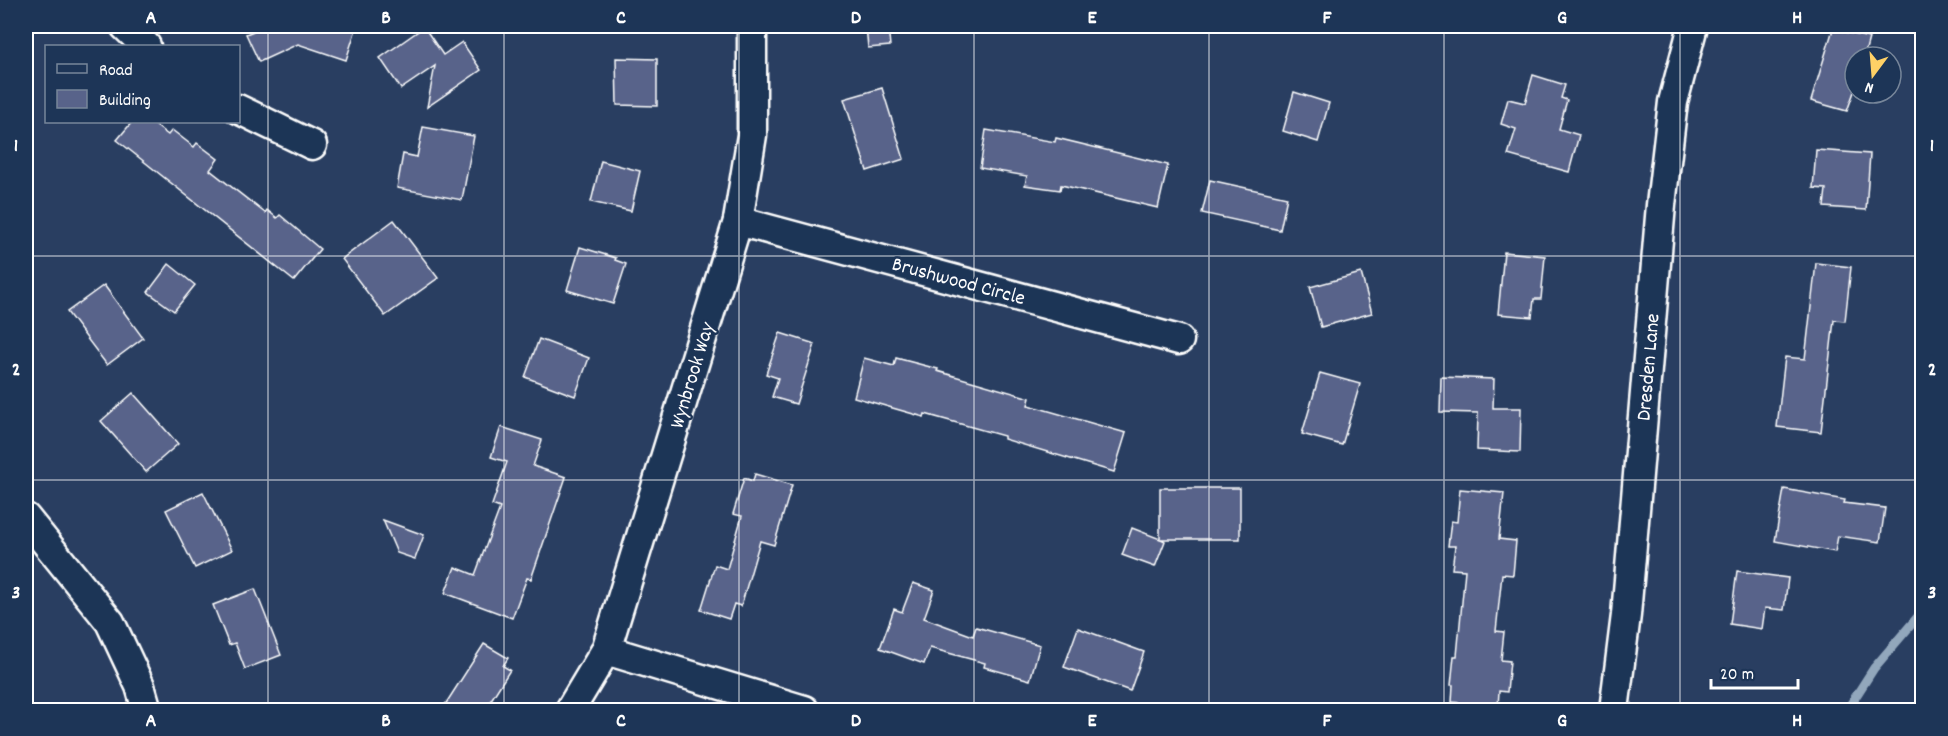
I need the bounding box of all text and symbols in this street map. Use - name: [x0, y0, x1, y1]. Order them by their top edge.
- text: A: [146, 5, 157, 33]
- text: B: [381, 5, 391, 33]
- text: C: [616, 5, 626, 33]
- text: D: [851, 5, 862, 33]
- text: E: [1087, 5, 1097, 33]
- text: F: [1323, 5, 1333, 33]
- text: G: [1557, 5, 1567, 33]
- text: H: [1792, 5, 1802, 33]
- legend: [45, 45, 240, 123]
- north arrow: [1843, 45, 1903, 105]
- text: Road: [99, 59, 133, 84]
- text: N: [1862, 75, 1877, 99]
- text: Building: [99, 89, 151, 114]
- text: 1: [14, 133, 18, 161]
- text: 1: [1930, 133, 1934, 161]
- street label: Brushwood Circle: [888, 251, 1028, 315]
- street label: Dresden Lane: [1630, 312, 1670, 422]
- street label: Wynbrook Way: [663, 319, 724, 433]
- text: 2: [12, 357, 20, 385]
- text: 2: [1928, 357, 1936, 385]
- text: 3: [12, 580, 20, 608]
- text: 3: [1928, 580, 1936, 608]
- scale bar: [1711, 652, 1798, 690]
- text: 20 m: [1720, 663, 1754, 688]
- text: A: [146, 708, 157, 736]
- text: B: [381, 708, 391, 736]
- text: C: [616, 708, 626, 736]
- text: D: [851, 708, 862, 736]
- text: E: [1087, 708, 1097, 736]
- text: F: [1323, 708, 1333, 736]
- text: G: [1557, 708, 1567, 736]
- text: H: [1792, 708, 1802, 736]

